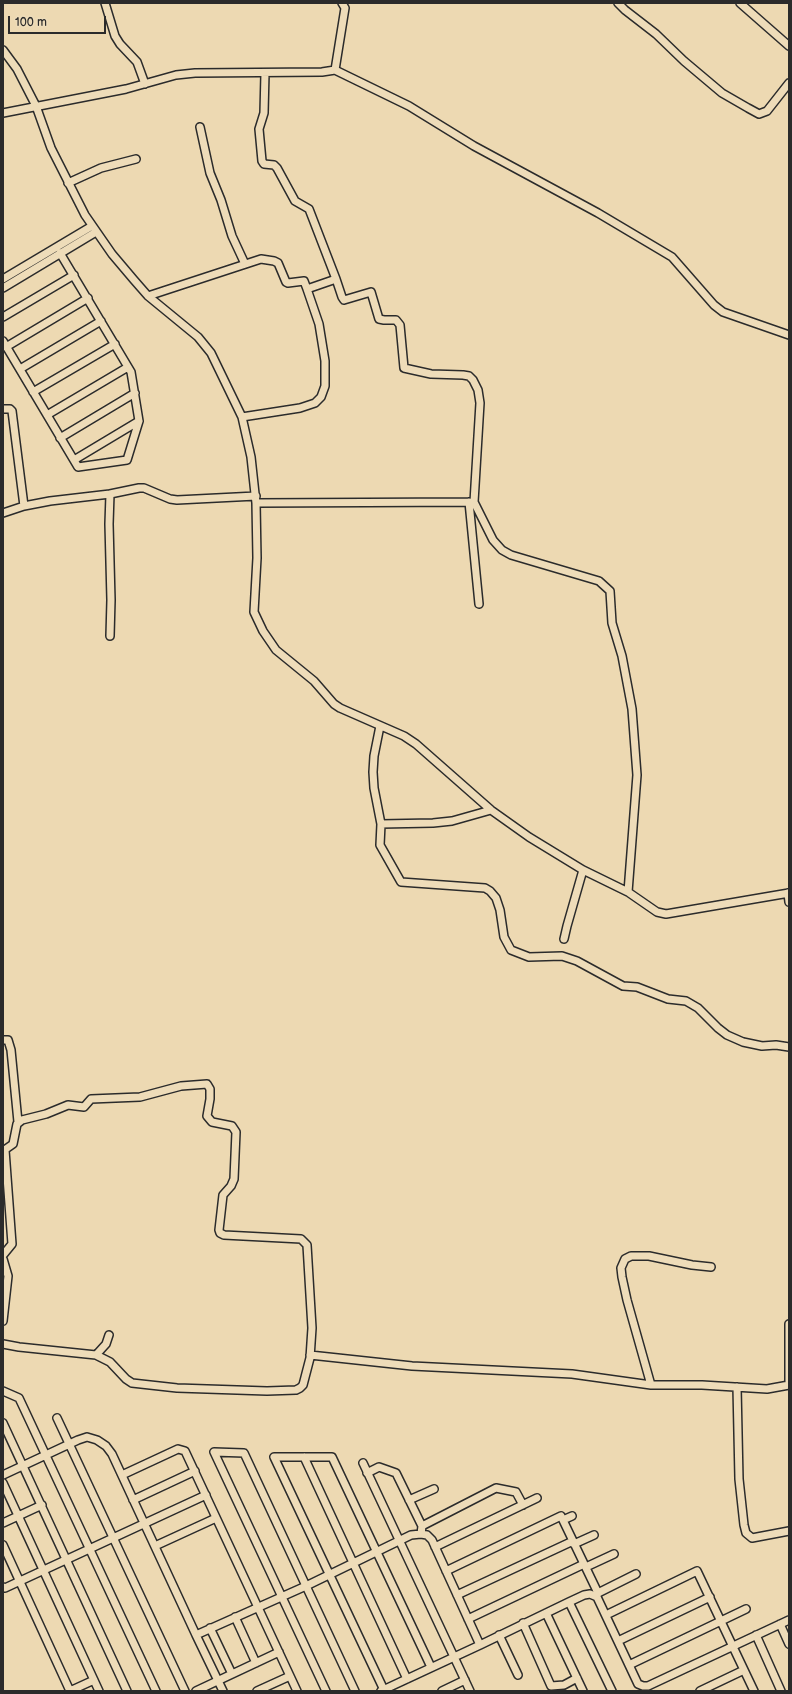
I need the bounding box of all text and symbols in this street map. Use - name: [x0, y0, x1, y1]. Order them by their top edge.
- scale bar: [10, 8, 108, 34]
- text: 100 m: [15, 15, 47, 30]

